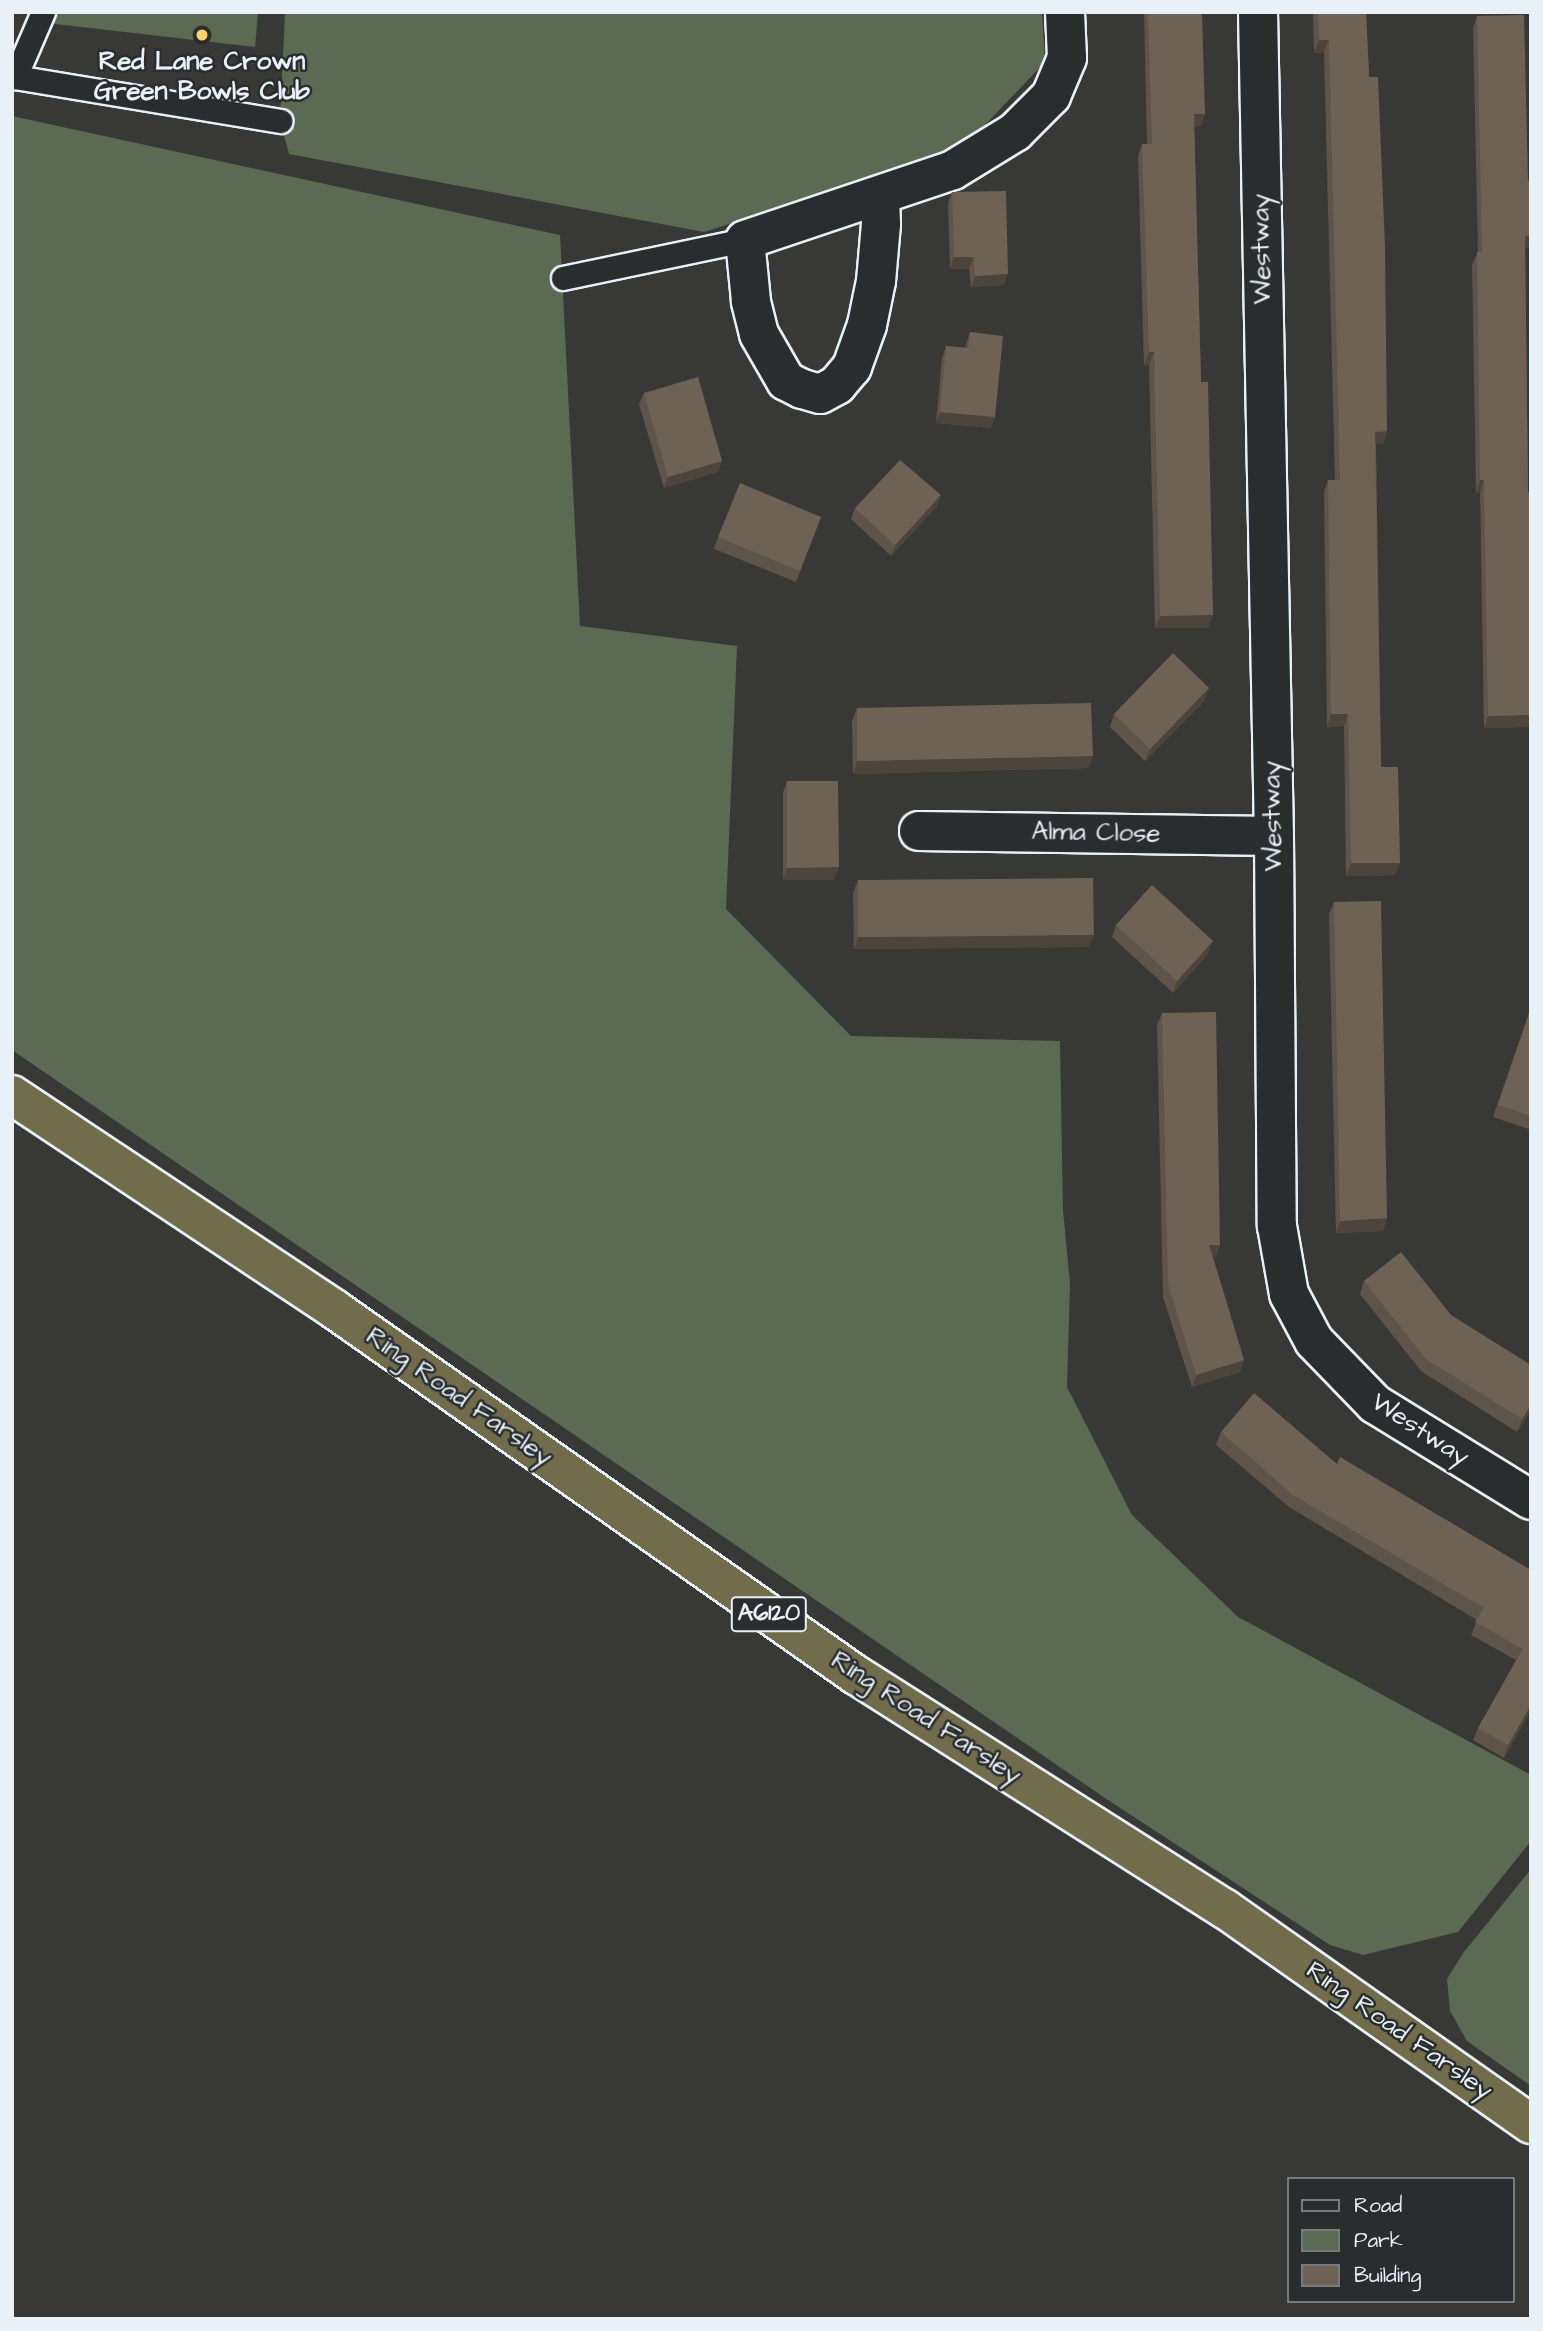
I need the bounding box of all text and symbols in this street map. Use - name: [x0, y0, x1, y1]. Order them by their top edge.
- marker: Red Lane Crown Green Bowls Club: [194, 27, 210, 43]
- place label: Red Lane Crown Green Bowls Club: [94, 46, 310, 108]
- street label: Westway: [1245, 193, 1279, 305]
- street label: Westway: [1256, 760, 1290, 872]
- street label: Alma Close: [1031, 816, 1161, 850]
- street label: Ring Road Farsley: [360, 1321, 558, 1473]
- street label: Westway: [1365, 1387, 1475, 1473]
- road number: A6120: [730, 1594, 808, 1634]
- street label: Ring Road Farsley: [825, 1645, 1027, 1791]
- street label: Ring Road Farsley: [1300, 1955, 1498, 2107]
- legend: [1288, 2177, 1515, 2303]
- text: Road: [1354, 2191, 1402, 2220]
- text: Park: [1354, 2226, 1403, 2255]
- text: Building: [1354, 2261, 1421, 2290]

